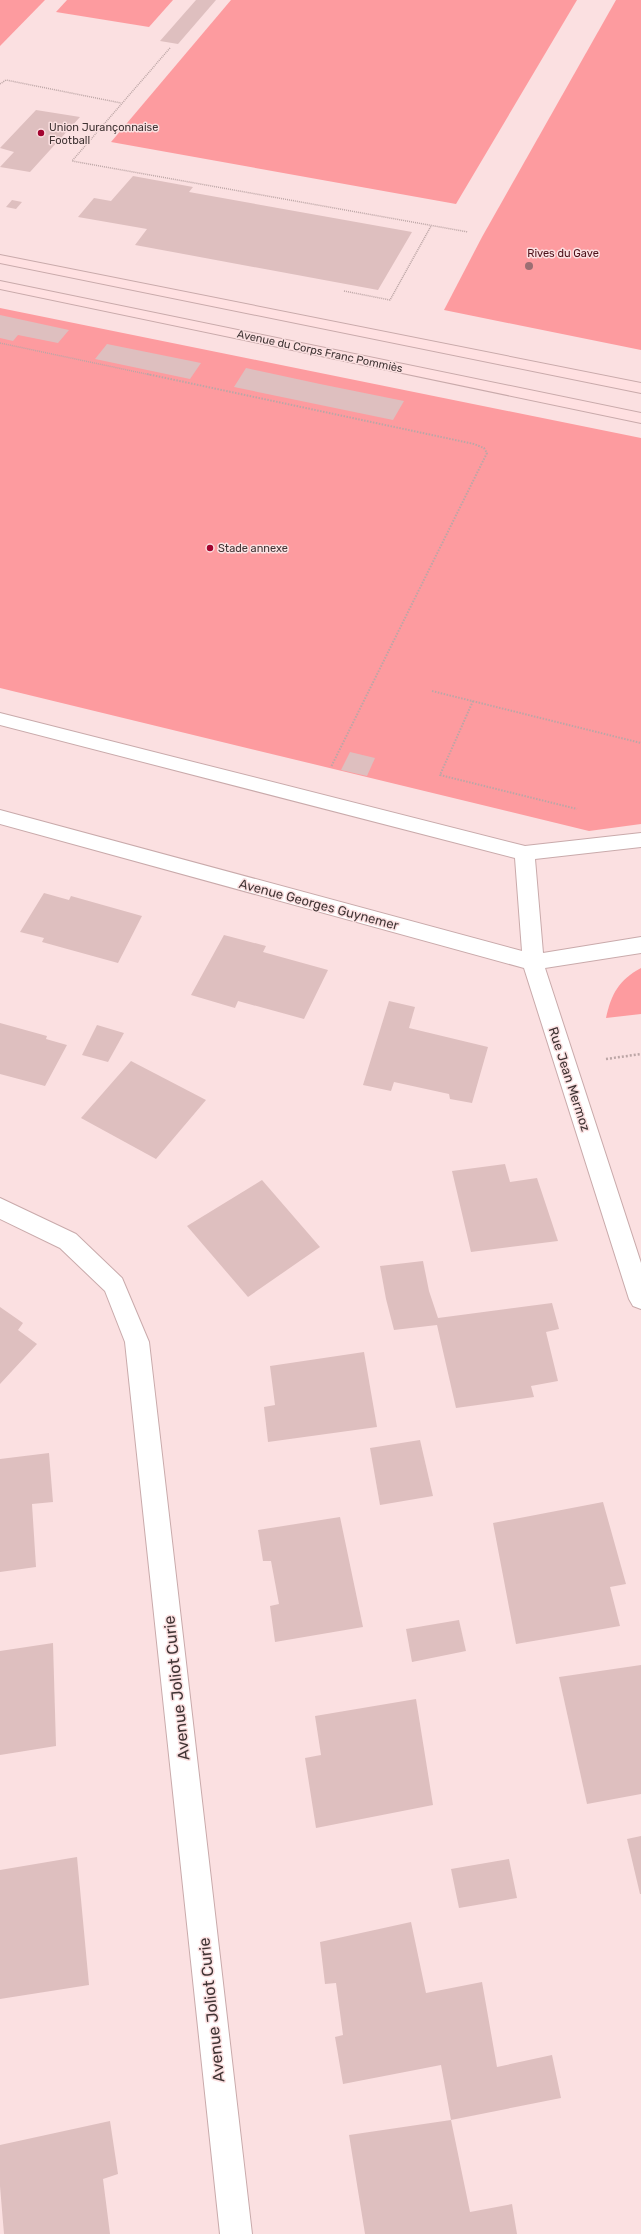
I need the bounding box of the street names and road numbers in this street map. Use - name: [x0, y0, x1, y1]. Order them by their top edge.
- street label: Avenue du Corps Franc Pommiès: [236, 328, 404, 375]
- street label: Avenue Georges Guynemer: [237, 876, 400, 934]
- street label: Rue Jean Mermoz: [546, 1025, 594, 1134]
- street label: Avenue Joliot Curie: [159, 1615, 194, 1761]
- street label: Avenue Joliot Curie: [194, 1937, 229, 2083]

